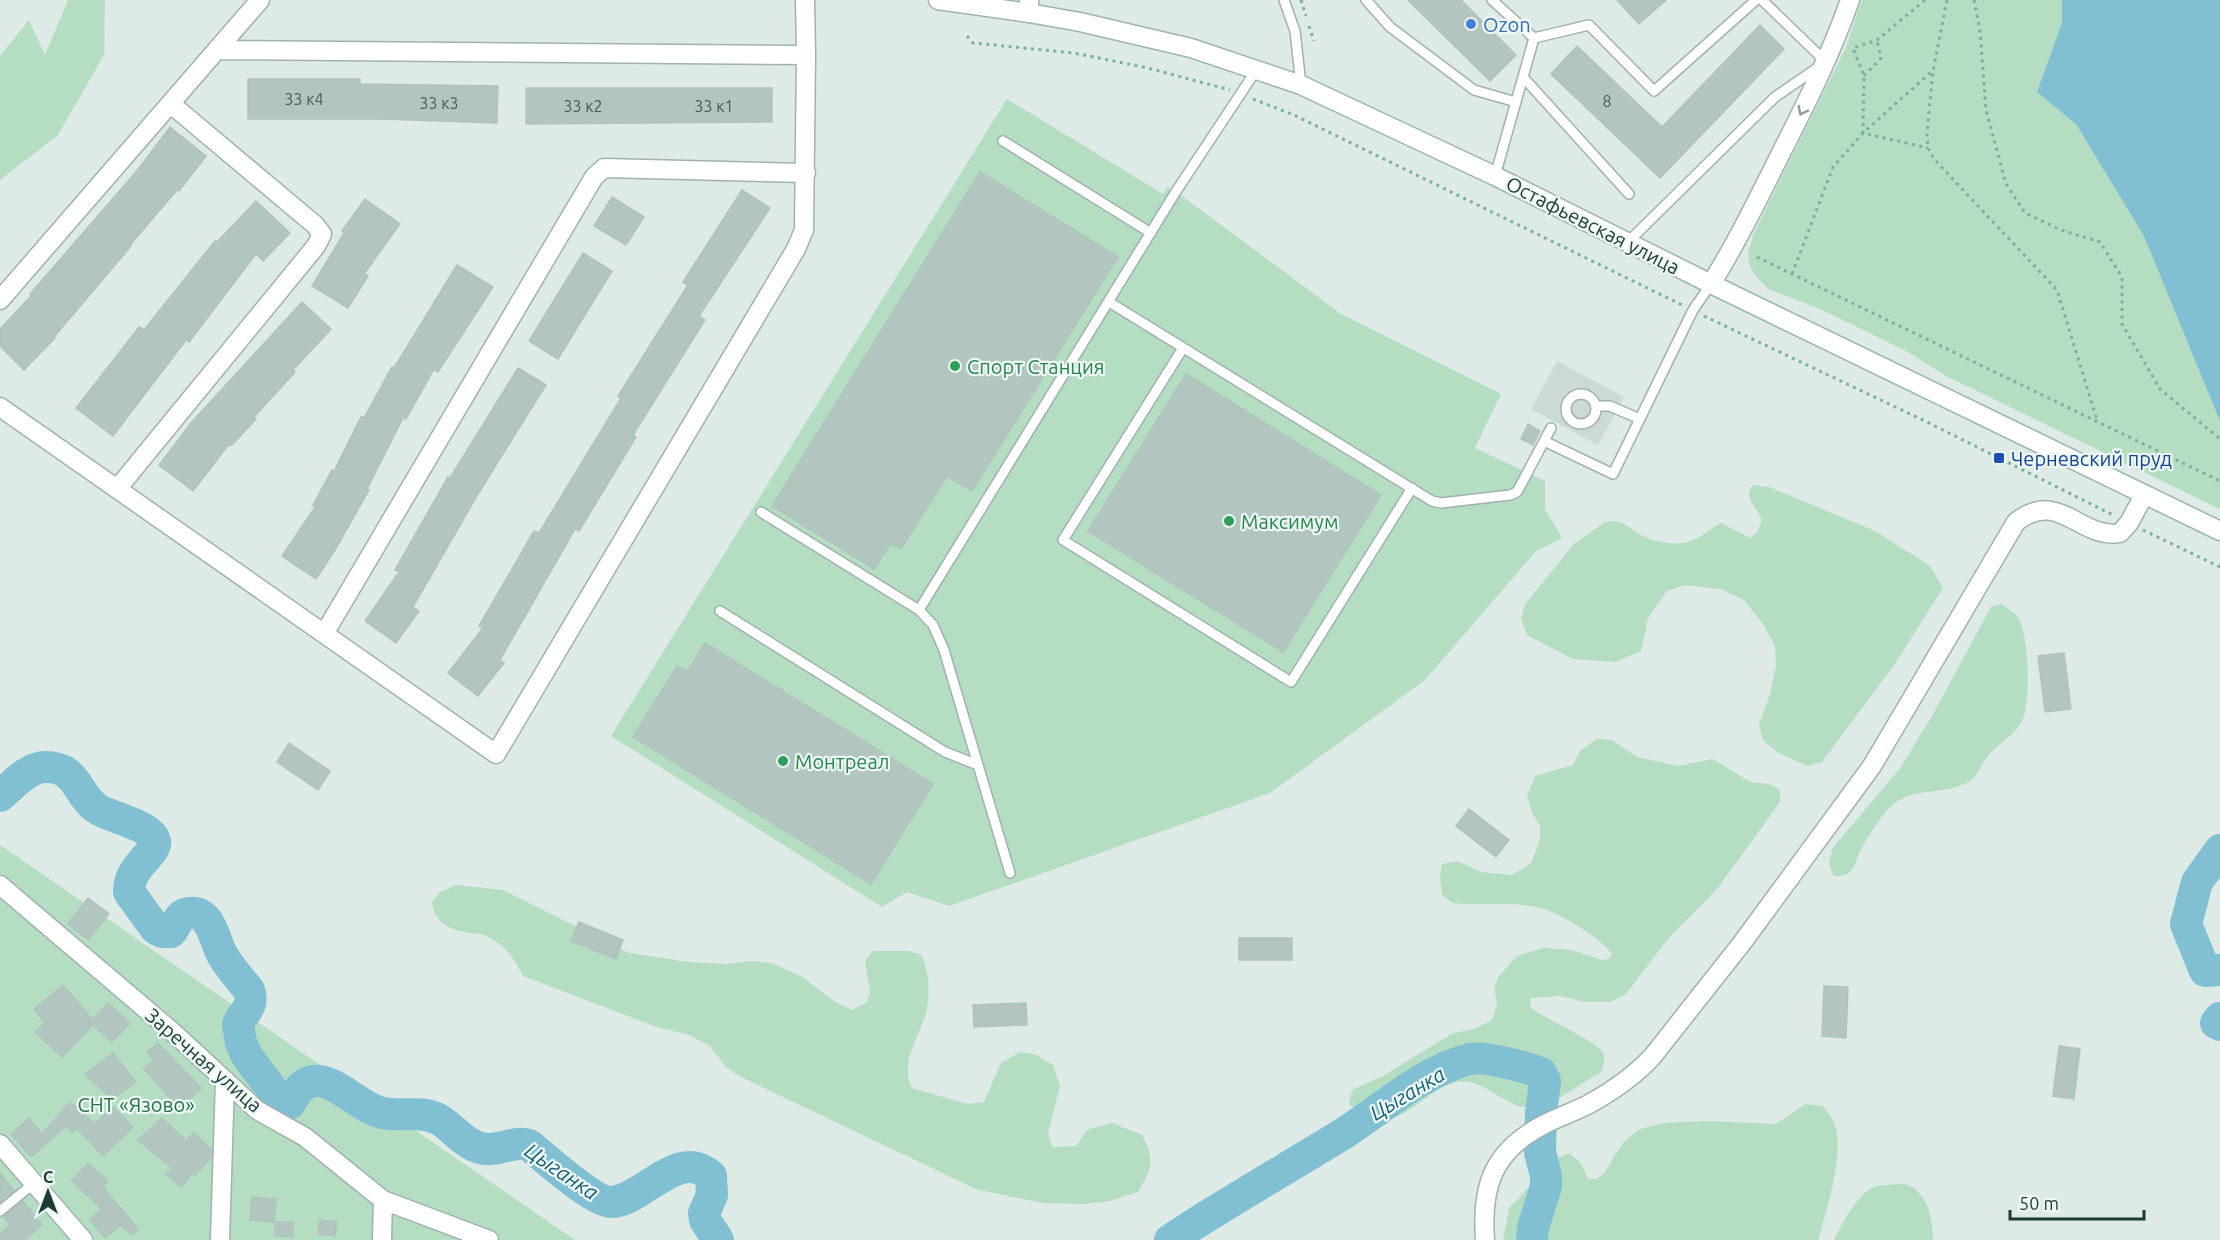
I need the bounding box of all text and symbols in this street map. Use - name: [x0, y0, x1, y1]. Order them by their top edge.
- place label: Ozon: [1483, 13, 1531, 36]
- marker: Ozon: [1464, 17, 1478, 31]
- house number: 33 к4: [285, 90, 323, 108]
- house number: 8: [1602, 92, 1612, 110]
- house number: 33 к3: [420, 94, 458, 112]
- house number: 33 к2: [564, 97, 602, 115]
- house number: 33 к1: [695, 97, 733, 115]
- one-way arrow: [1798, 105, 1809, 116]
- street label: Остафьевская улица: [1502, 171, 1684, 279]
- place label: Спорт Станция: [967, 355, 1105, 378]
- marker: Спорт Станция: [948, 359, 962, 373]
- place label: Черневский пруд: [2011, 447, 2172, 470]
- marker: Черневский пруд: [1992, 451, 2006, 465]
- place label: Максимум: [1241, 510, 1339, 533]
- marker: Максимум: [1222, 514, 1236, 528]
- place label: Монтреал: [795, 750, 889, 773]
- marker: Монтреал: [776, 754, 790, 768]
- street label: Заречная улица: [141, 1003, 267, 1117]
- water label: Цыганка: [1365, 1061, 1449, 1125]
- park label: СНТ «Язово»: [77, 1093, 195, 1116]
- water label: Цыганка: [521, 1138, 603, 1204]
- north arrow: [18, 1162, 78, 1222]
- text: С: [43, 1168, 53, 1186]
- scale bar: [2010, 1183, 2144, 1221]
- text: 50 m: [2019, 1193, 2059, 1213]

